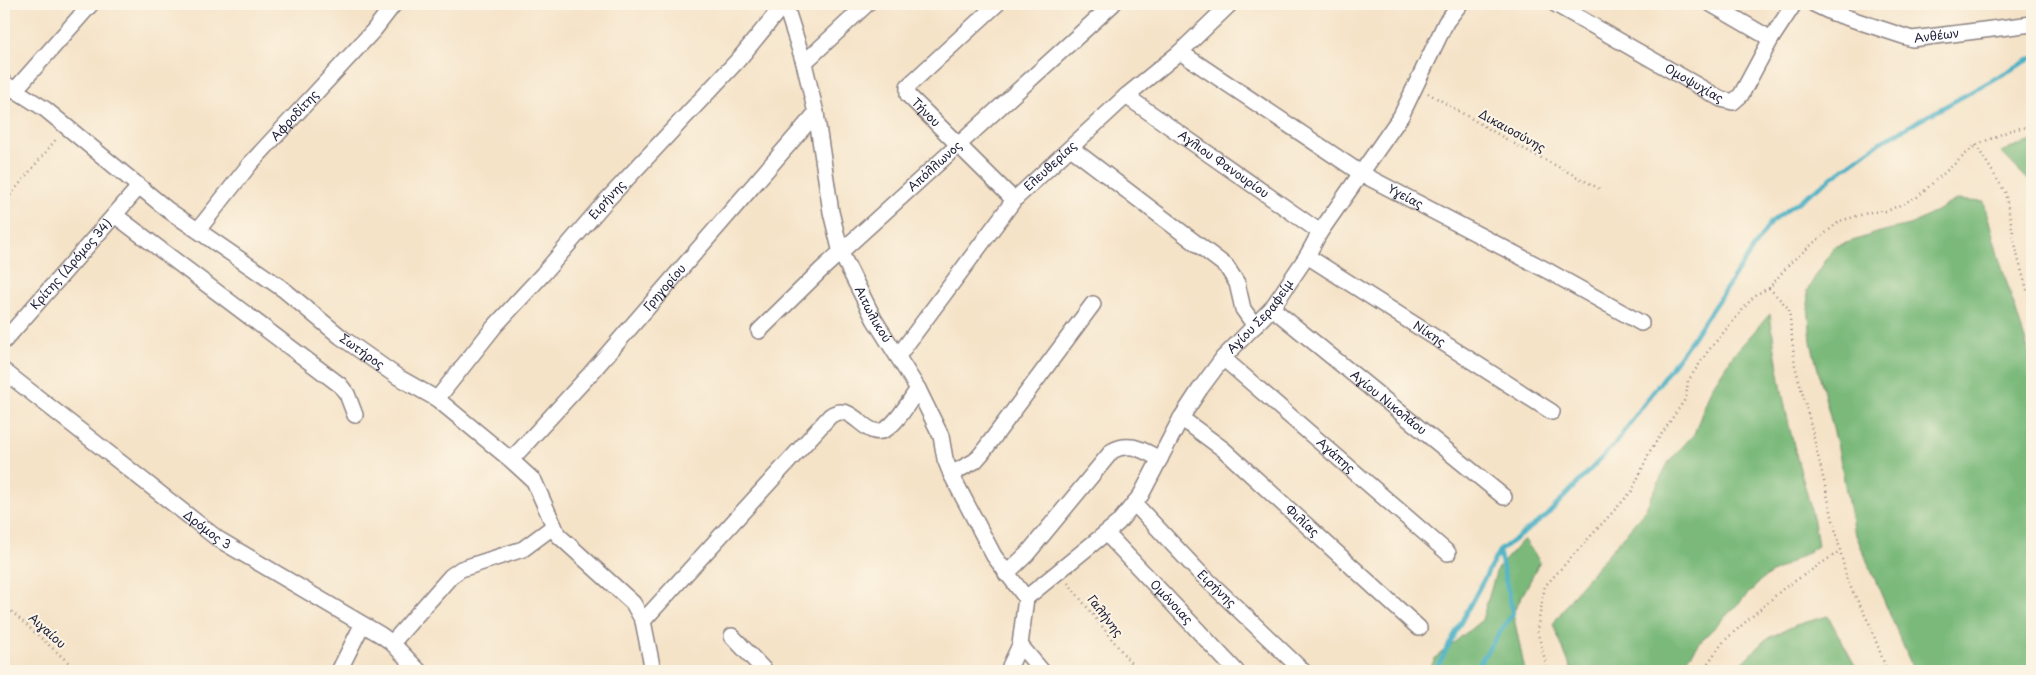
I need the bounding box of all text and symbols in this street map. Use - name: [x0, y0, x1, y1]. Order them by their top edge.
- street label: Ανθέων: [1913, 23, 1960, 47]
- street label: Ομοψυχίας: [1662, 59, 1727, 107]
- street label: Αφροδίτης: [266, 85, 322, 144]
- street label: Τήνου: [908, 93, 945, 130]
- street label: Δικαιοσύνης: [1476, 104, 1549, 156]
- street label: Αγλιου Φανουρίου: [1175, 125, 1273, 202]
- street label: Απόλλωνος: [903, 136, 965, 195]
- street label: Ελευθερίας: [1019, 136, 1080, 195]
- street label: Ειρήνης: [584, 176, 629, 223]
- street label: Υγείας: [1385, 179, 1427, 212]
- street label: Κρίτης (Δρόμος 34): [26, 214, 115, 313]
- street label: Γρηγορίου: [639, 259, 690, 315]
- street label: Αγίου Σεραφείμ: [1222, 275, 1297, 357]
- street label: Αιτωλικού: [851, 283, 896, 346]
- street label: Νίκης: [1410, 316, 1450, 350]
- street label: Σωτήρος: [336, 329, 389, 373]
- street label: Αγίου Νικολάου: [1347, 365, 1431, 439]
- street label: Αγάπης: [1313, 433, 1359, 477]
- street label: Φιλίας: [1282, 500, 1323, 540]
- street label: Δρόμος 3: [180, 505, 235, 553]
- street label: Ειρήνης: [1194, 565, 1241, 611]
- street label: Ομόνοιας: [1146, 575, 1197, 628]
- street label: Γαλήνης: [1084, 591, 1128, 640]
- street label: Αιγαίου: [25, 609, 70, 652]

